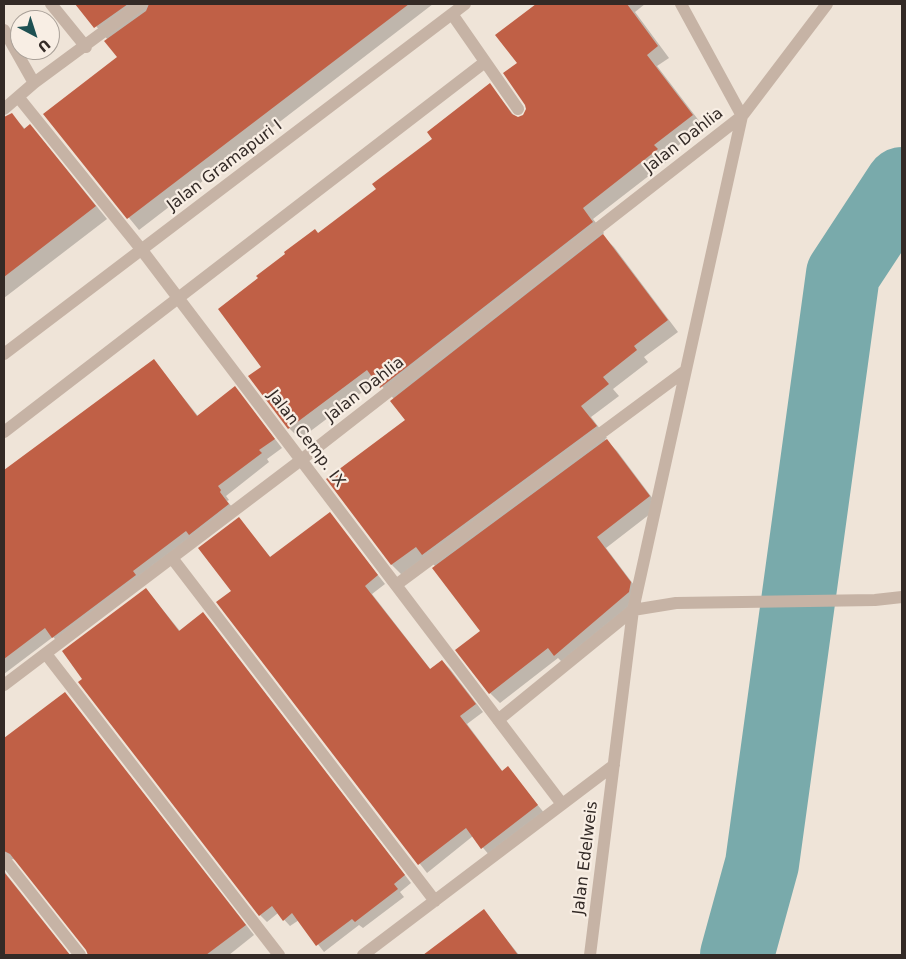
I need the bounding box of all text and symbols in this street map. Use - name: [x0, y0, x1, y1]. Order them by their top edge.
- north arrow: [10, 10, 60, 60]
- text: U: [34, 36, 53, 56]
- street label: Jalan Dahlia: [641, 104, 727, 178]
- street label: Jalan Gramapuri I: [164, 116, 286, 216]
- street label: Jalan Dahlia: [322, 353, 408, 427]
- street label: Jalan Cemp. IX: [263, 387, 349, 491]
- street label: Jalan Edelweis: [570, 800, 602, 916]

